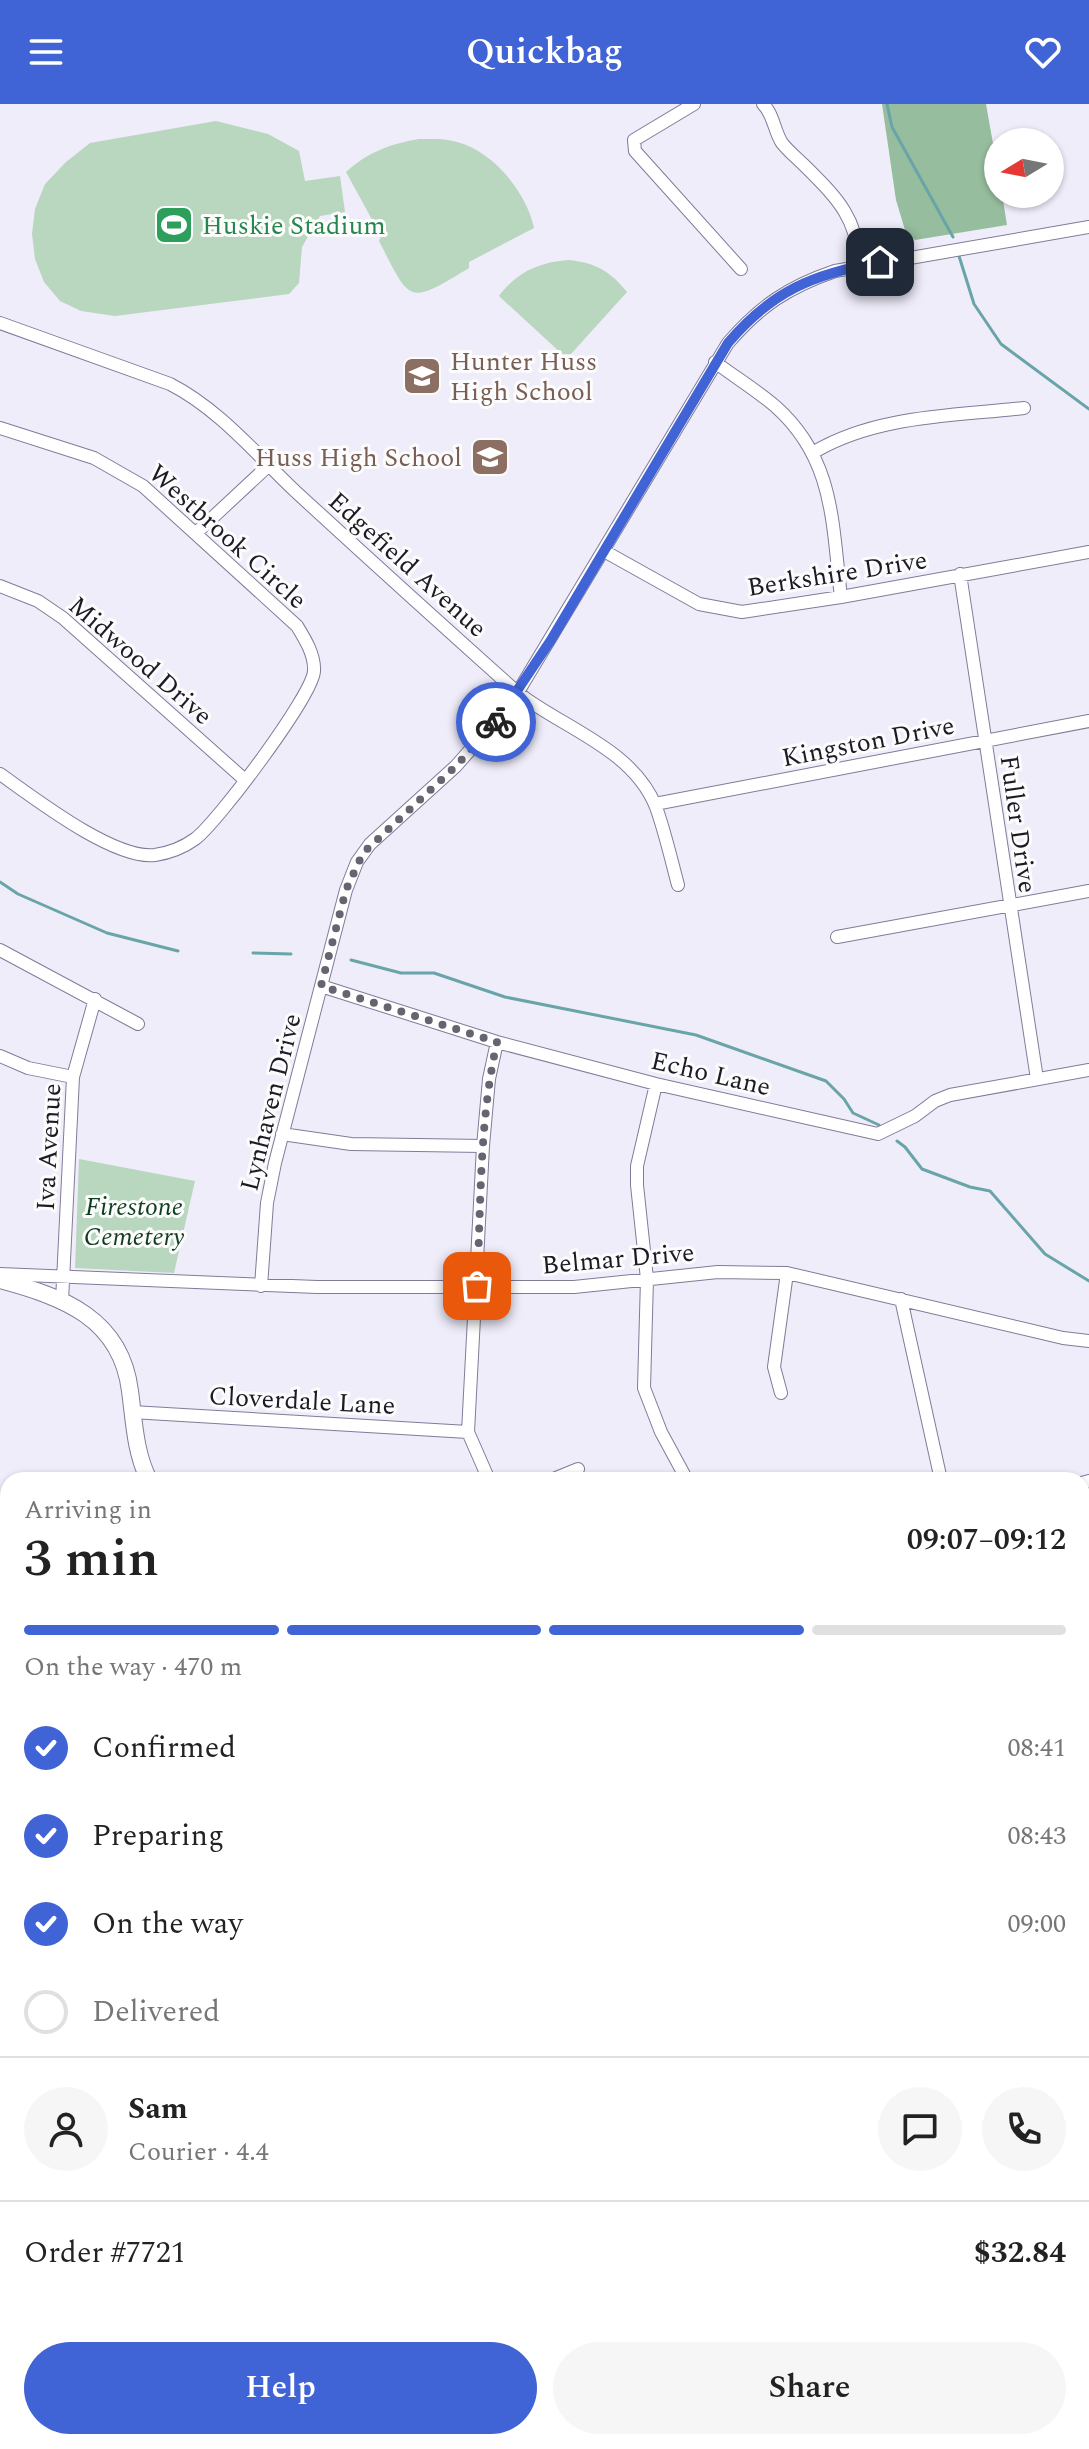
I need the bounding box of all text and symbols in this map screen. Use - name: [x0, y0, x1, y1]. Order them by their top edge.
- text: Quickbag: [466, 25, 623, 80]
- icon: menu: [24, 30, 68, 74]
- icon: heart: [1021, 30, 1065, 74]
- north arrow: [984, 128, 1064, 208]
- map controls: [984, 128, 1064, 208]
- sports icon: Huskie Stadium: [153, 204, 195, 246]
- place label: Huskie Stadium: [202, 206, 386, 246]
- pin: [846, 228, 914, 296]
- icon: home: [858, 240, 902, 284]
- place label: Hunter Huss High School: [450, 342, 597, 412]
- school or university icon: Hunter Huss High School: [401, 355, 443, 397]
- school or university icon: Huss High School: [469, 436, 511, 478]
- place label: Huss High School: [255, 438, 462, 478]
- street label: Westbrook Circle: [139, 454, 316, 619]
- street label: Edgefield Avenue: [319, 482, 496, 647]
- street label: Berkshire Drive: [744, 540, 930, 608]
- street label: Midwood Drive: [59, 587, 221, 735]
- courier: [456, 682, 536, 762]
- icon: bike: [474, 700, 518, 744]
- street label: Kingston Drive: [778, 706, 958, 778]
- street label: Fuller Drive: [989, 753, 1047, 896]
- street label: Lynhaven Drive: [230, 1009, 312, 1195]
- street label: Echo Lane: [647, 1041, 775, 1107]
- street label: Iva Avenue: [26, 1082, 72, 1212]
- park label: Firestone Cemetery: [84, 1187, 185, 1257]
- street label: Belmar Drive: [540, 1232, 696, 1286]
- pin: [443, 1252, 511, 1320]
- icon: bag: [455, 1264, 499, 1308]
- street label: Cloverdale Lane: [208, 1376, 396, 1426]
- text: Arriving in: [24, 1490, 152, 1530]
- text: 09:07–09:12: [907, 1517, 1066, 1563]
- text: 3 min: [24, 1520, 159, 1599]
- text: On the way · 470 m: [24, 1647, 242, 1687]
- text: Confirmed: [92, 1725, 236, 1771]
- icon: check: [24, 1726, 68, 1770]
- text: 08:41: [1007, 1728, 1066, 1768]
- text: Preparing: [92, 1813, 224, 1859]
- icon: check: [24, 1814, 68, 1858]
- text: 08:43: [1007, 1816, 1066, 1856]
- text: On the way: [92, 1901, 243, 1947]
- icon: check: [24, 1902, 68, 1946]
- text: 09:00: [1007, 1904, 1066, 1944]
- text: Delivered: [92, 1989, 220, 2035]
- text: Sam: [128, 2086, 188, 2132]
- button: person: [24, 2087, 108, 2171]
- button: chat: [878, 2087, 962, 2171]
- button: phone: [982, 2087, 1066, 2171]
- text: Courier · 4.4: [128, 2132, 269, 2172]
- text: Order #7721: [24, 2230, 186, 2276]
- text: $32.84: [974, 2230, 1066, 2276]
- button: Help: [24, 2342, 537, 2434]
- button: Share: [553, 2342, 1066, 2434]

